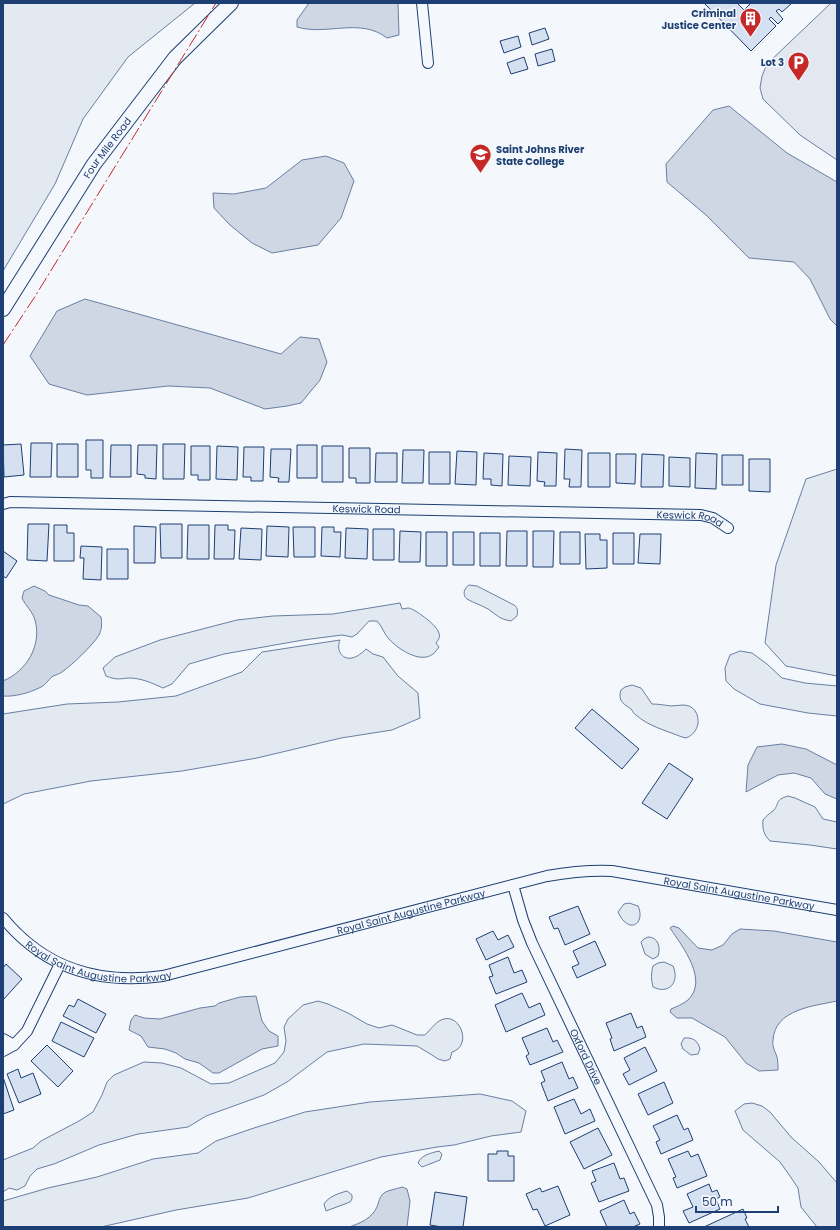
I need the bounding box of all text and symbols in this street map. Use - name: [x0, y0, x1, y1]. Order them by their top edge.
- place label: Criminal Justice Center: [662, 6, 737, 33]
- building icon: Criminal Justice Center: [738, 6, 764, 39]
- parking icon: Lot 3: [786, 49, 812, 82]
- place label: Lot 3: [761, 55, 784, 70]
- street label: Four Mile Road: [80, 114, 135, 181]
- school or university icon: Saint Johns River State College: [467, 142, 493, 175]
- place label: Saint Johns River State College: [496, 142, 585, 169]
- street label: Keswick Road: [332, 501, 401, 517]
- street label: Keswick Road: [656, 507, 726, 531]
- street label: Royal Saint Augustine Parkway: [663, 873, 816, 914]
- street label: Royal Saint Augustine Parkway: [335, 885, 487, 938]
- street label: Royal Saint Augustine Parkway: [22, 937, 174, 986]
- street label: Oxford Drive: [566, 1026, 606, 1087]
- scale bar: [696, 1188, 778, 1214]
- text: 50 m: [702, 1193, 733, 1210]

